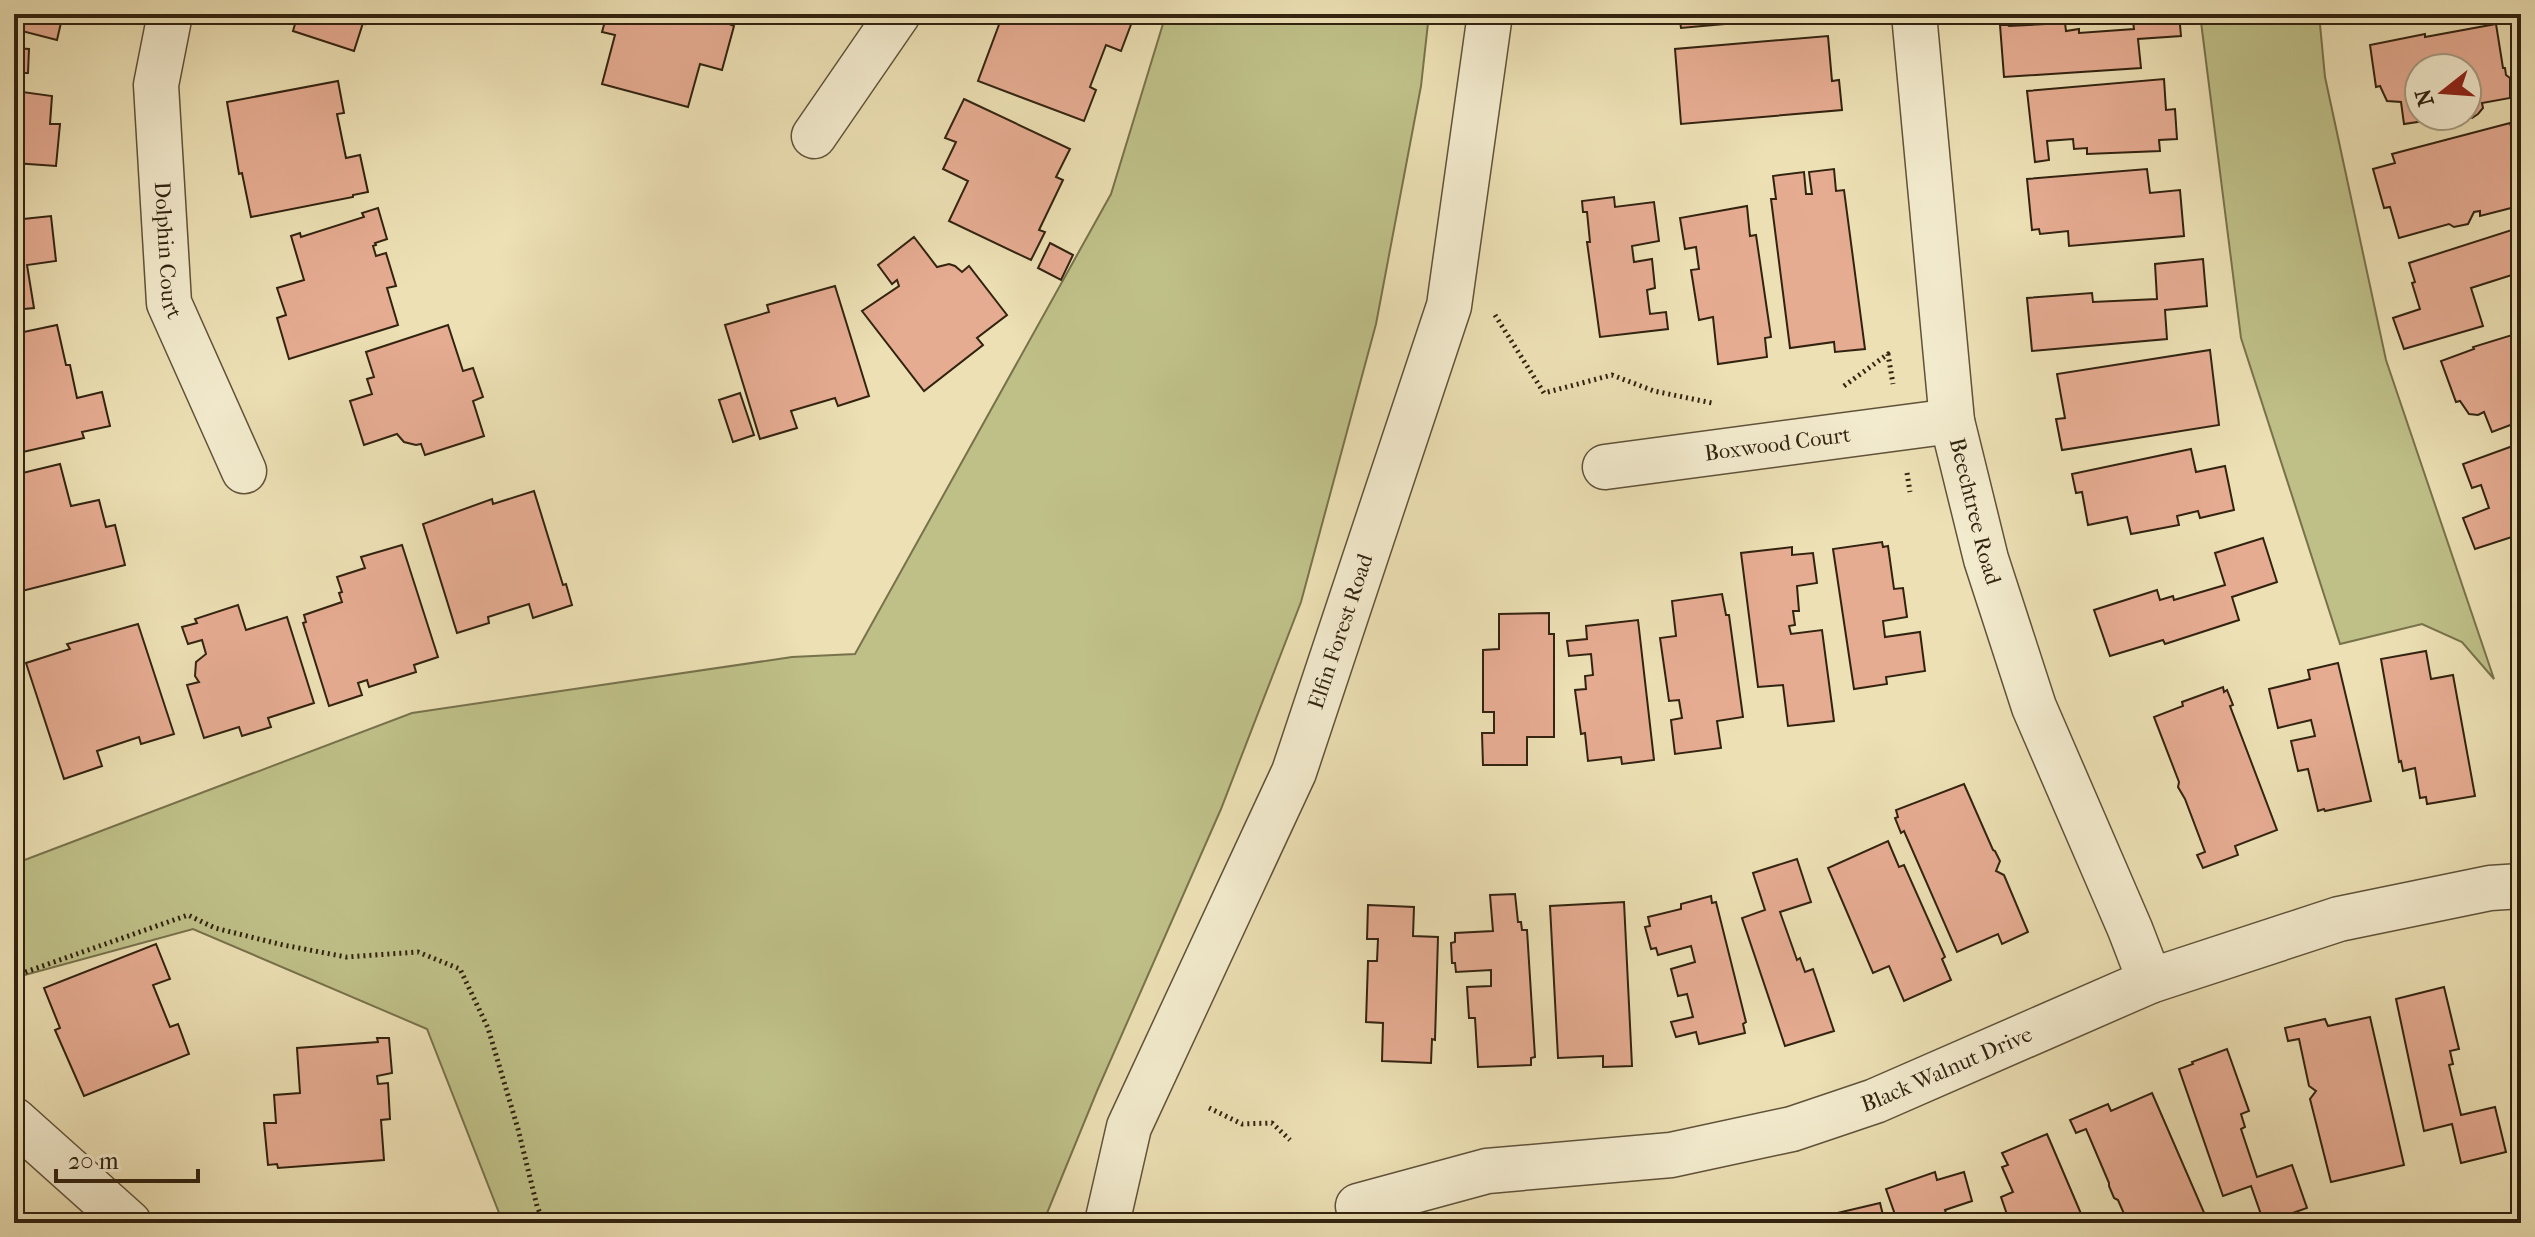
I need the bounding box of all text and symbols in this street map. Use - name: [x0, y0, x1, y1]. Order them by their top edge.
- north arrow: [2403, 52, 2483, 132]
- text: N: [2410, 85, 2440, 109]
- street label: Dolphin Court: [149, 181, 187, 323]
- street label: Boxwood Court: [1703, 422, 1852, 467]
- street label: Beechtree Road: [1944, 435, 2007, 589]
- street label: Elfin Forest Road: [1303, 550, 1379, 712]
- street label: Black Walnut Drive: [1858, 1021, 2036, 1118]
- scale bar: [56, 1133, 198, 1183]
- text: 20 m: [68, 1147, 119, 1175]

